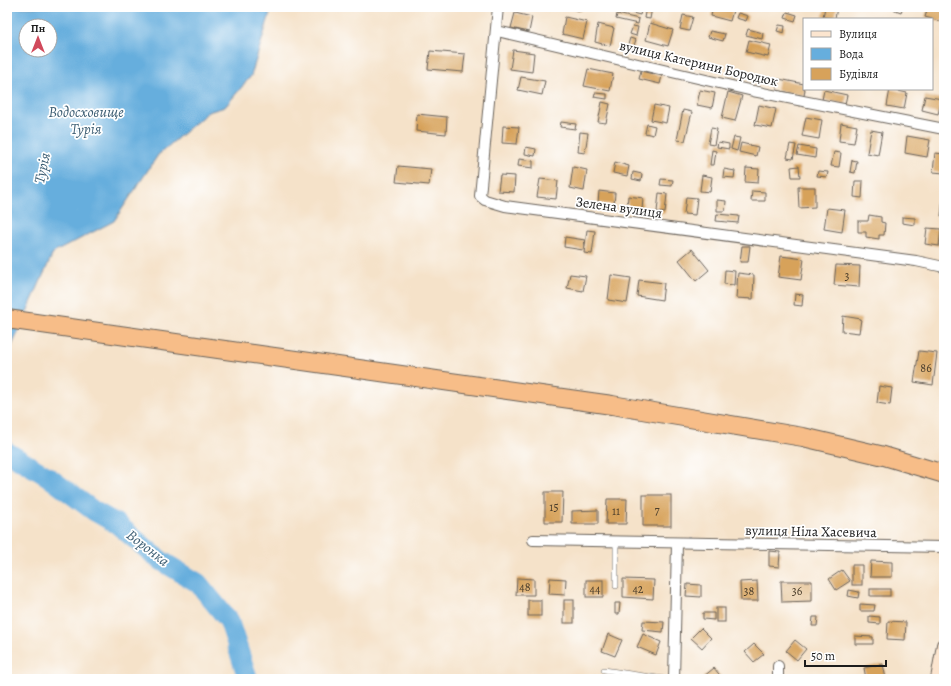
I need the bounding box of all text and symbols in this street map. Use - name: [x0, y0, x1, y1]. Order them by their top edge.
- north arrow: [18, 18, 58, 58]
- legend: [803, 18, 933, 90]
- text: Пн: [31, 21, 46, 36]
- text: Вулиця: [839, 26, 877, 42]
- street label: вулиця Катерини Бородюк: [618, 36, 780, 91]
- text: Вода: [839, 46, 864, 62]
- text: Будівля: [839, 66, 879, 82]
- water label: Водосховище Турія: [48, 102, 124, 139]
- water label: Турія: [29, 151, 55, 185]
- street label: Зелена вулиця: [575, 192, 664, 223]
- house number: 3: [845, 268, 850, 284]
- house number: 86: [920, 360, 932, 376]
- house number: 15: [549, 499, 559, 515]
- house number: 7: [654, 502, 660, 518]
- house number: 11: [612, 503, 620, 519]
- street label: вулиця Ніла Хасевича: [745, 521, 878, 542]
- water label: Воронка: [123, 525, 173, 571]
- house number: 48: [519, 579, 531, 595]
- house number: 44: [590, 581, 601, 597]
- house number: 42: [632, 581, 644, 597]
- house number: 38: [744, 583, 755, 599]
- house number: 36: [792, 583, 803, 599]
- scale bar: [805, 642, 886, 668]
- text: 50 m: [811, 648, 835, 664]

